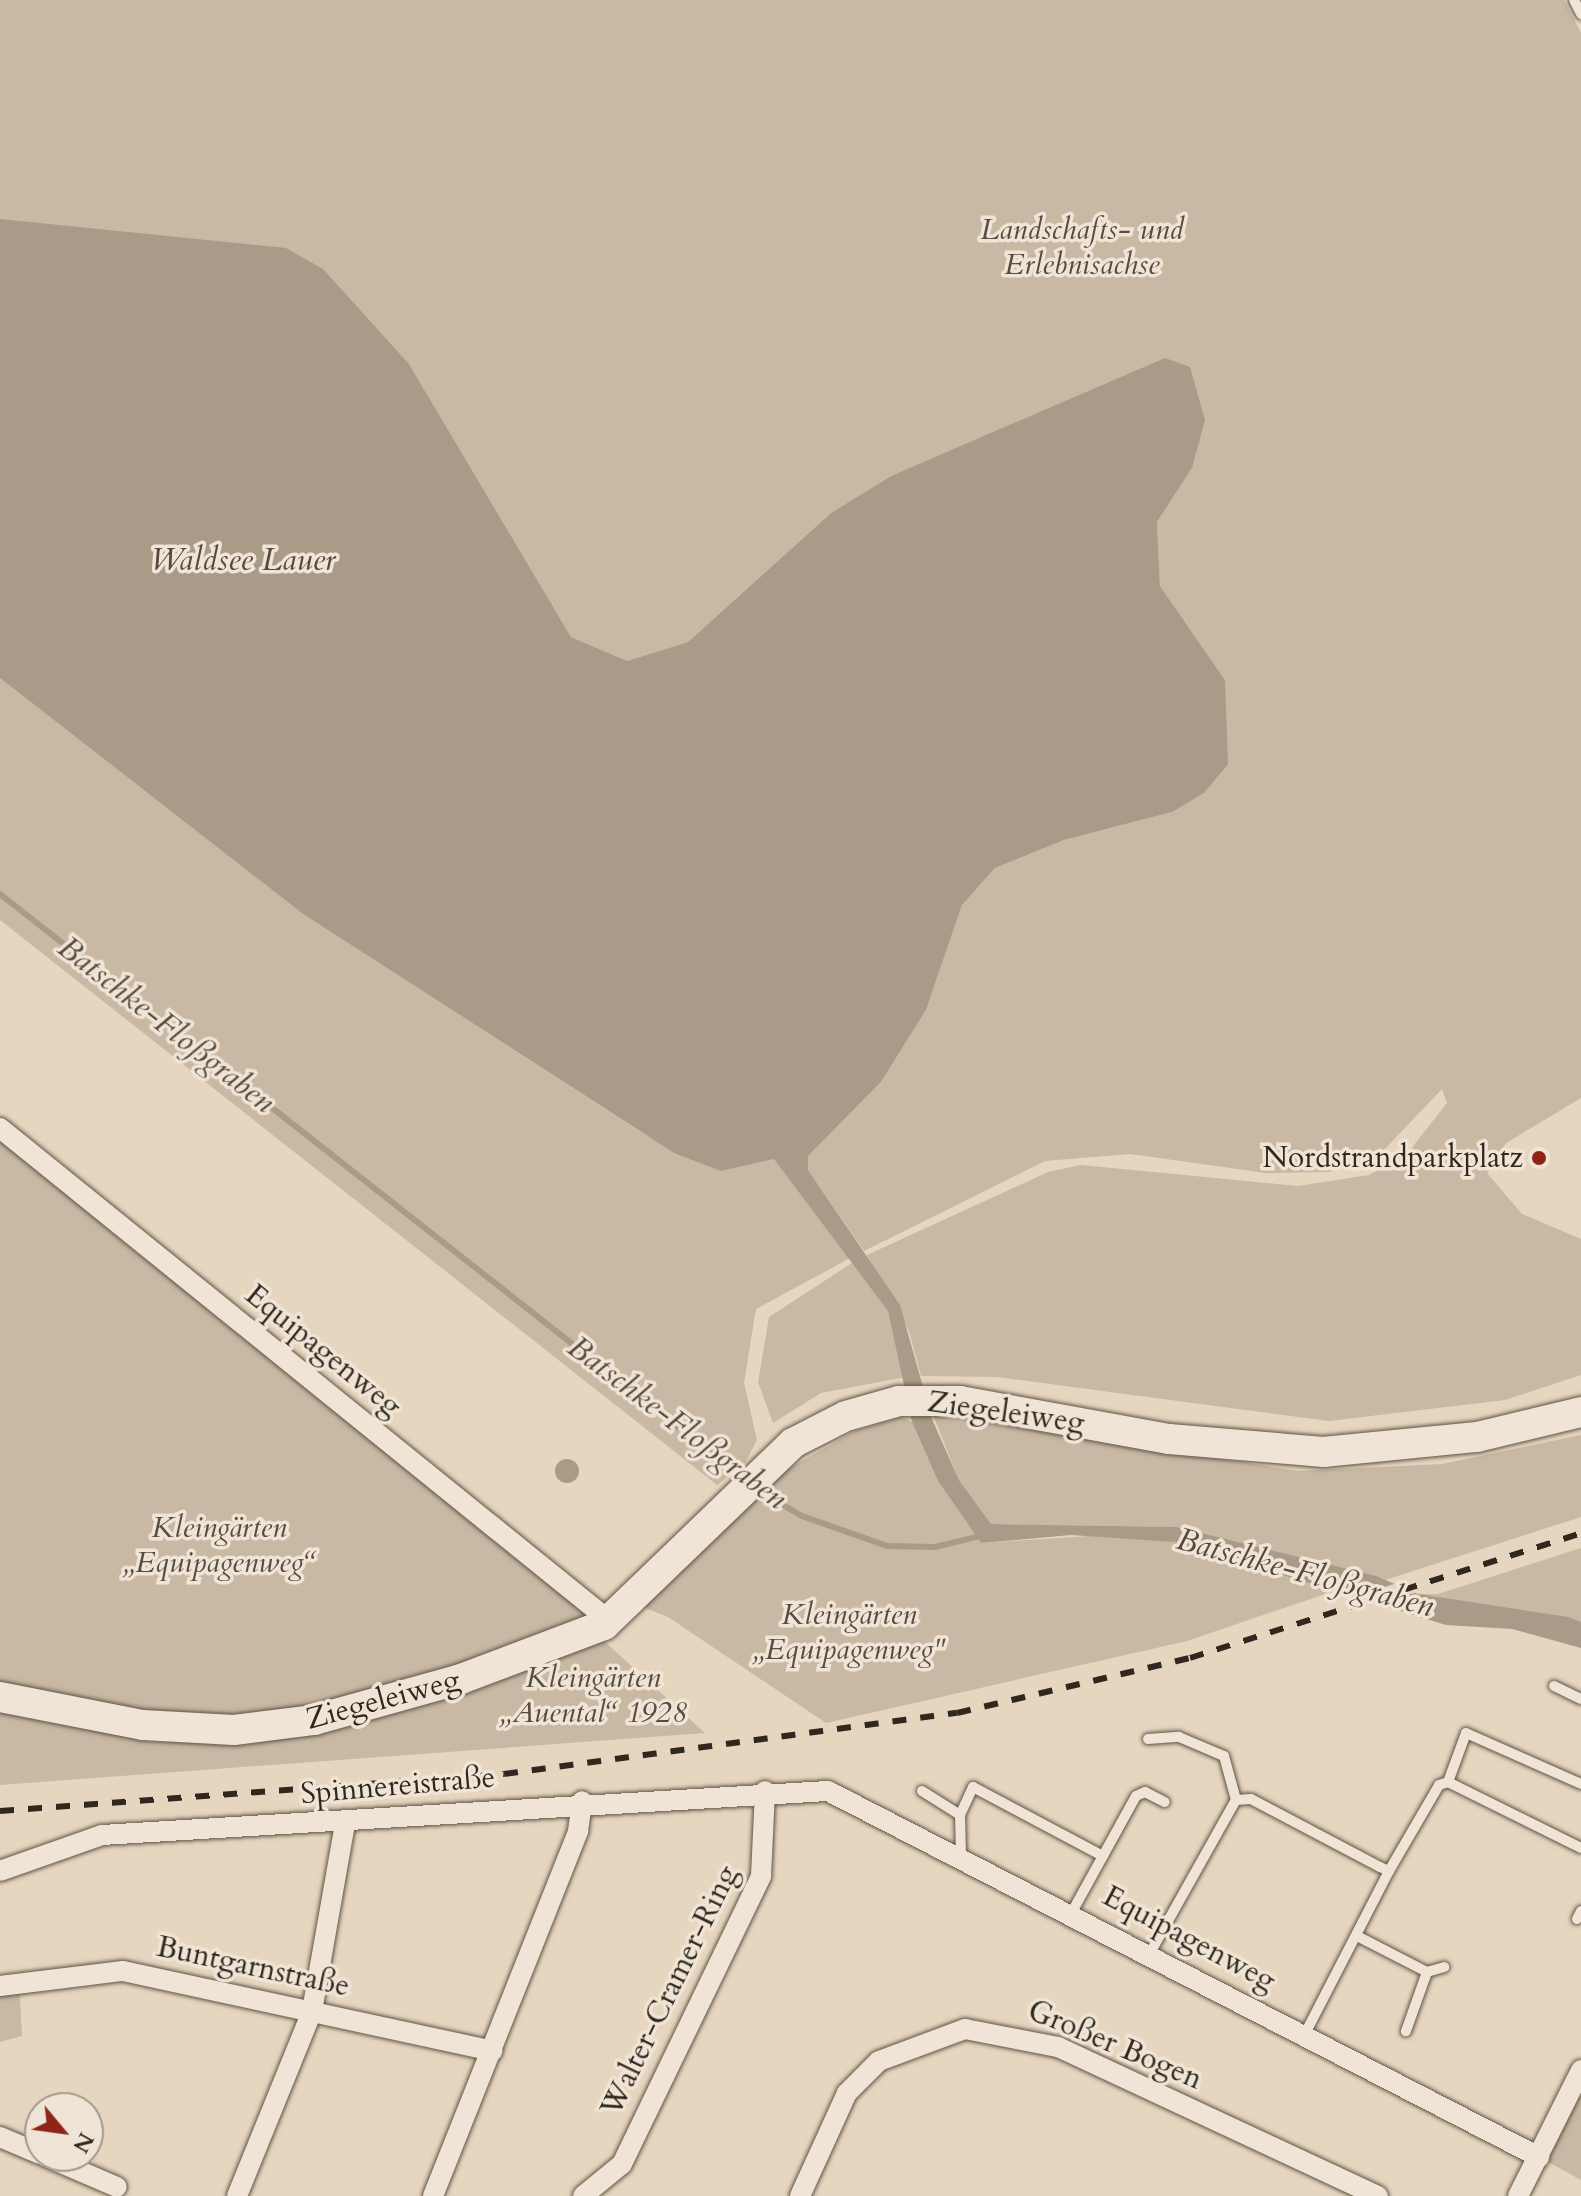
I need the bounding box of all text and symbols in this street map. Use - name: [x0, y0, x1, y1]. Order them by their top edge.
- park label: Landschafts- und Erlebnisachse: [980, 212, 1184, 282]
- water label: Waldsee Lauer: [151, 541, 335, 579]
- water label: Batschke‐Floßgraben: [50, 928, 282, 1122]
- place label: Nordstrandparkplatz: [1262, 1140, 1523, 1176]
- marker: Nordstrandparkplatz: [1530, 1149, 1548, 1167]
- street label: Equipagenweg: [238, 1277, 408, 1425]
- water label: Batschke‐Floßgraben: [560, 1328, 794, 1518]
- street label: Ziegeleiweg: [925, 1384, 1087, 1442]
- park label: Kleingärten „Equipagenweg“: [123, 1510, 315, 1580]
- water label: Batschke‐Floßgraben: [1172, 1520, 1438, 1626]
- park label: Kleingärten „Equipagenweg": [752, 1597, 946, 1668]
- park label: Kleingärten „Auental“ 1928: [499, 1660, 687, 1730]
- street label: Ziegeleiweg: [302, 1662, 464, 1738]
- street label: Spinnereistraße: [299, 1760, 497, 1812]
- street label: Walter-Cramer-Ring: [594, 1860, 746, 2122]
- street label: Equipagenweg: [1096, 1878, 1282, 2000]
- street label: Buntgarnstraße: [153, 1929, 353, 2005]
- street label: Großer Bogen: [1023, 1992, 1207, 2098]
- north arrow: [24, 2092, 104, 2172]
- text: N: [65, 2127, 101, 2158]

